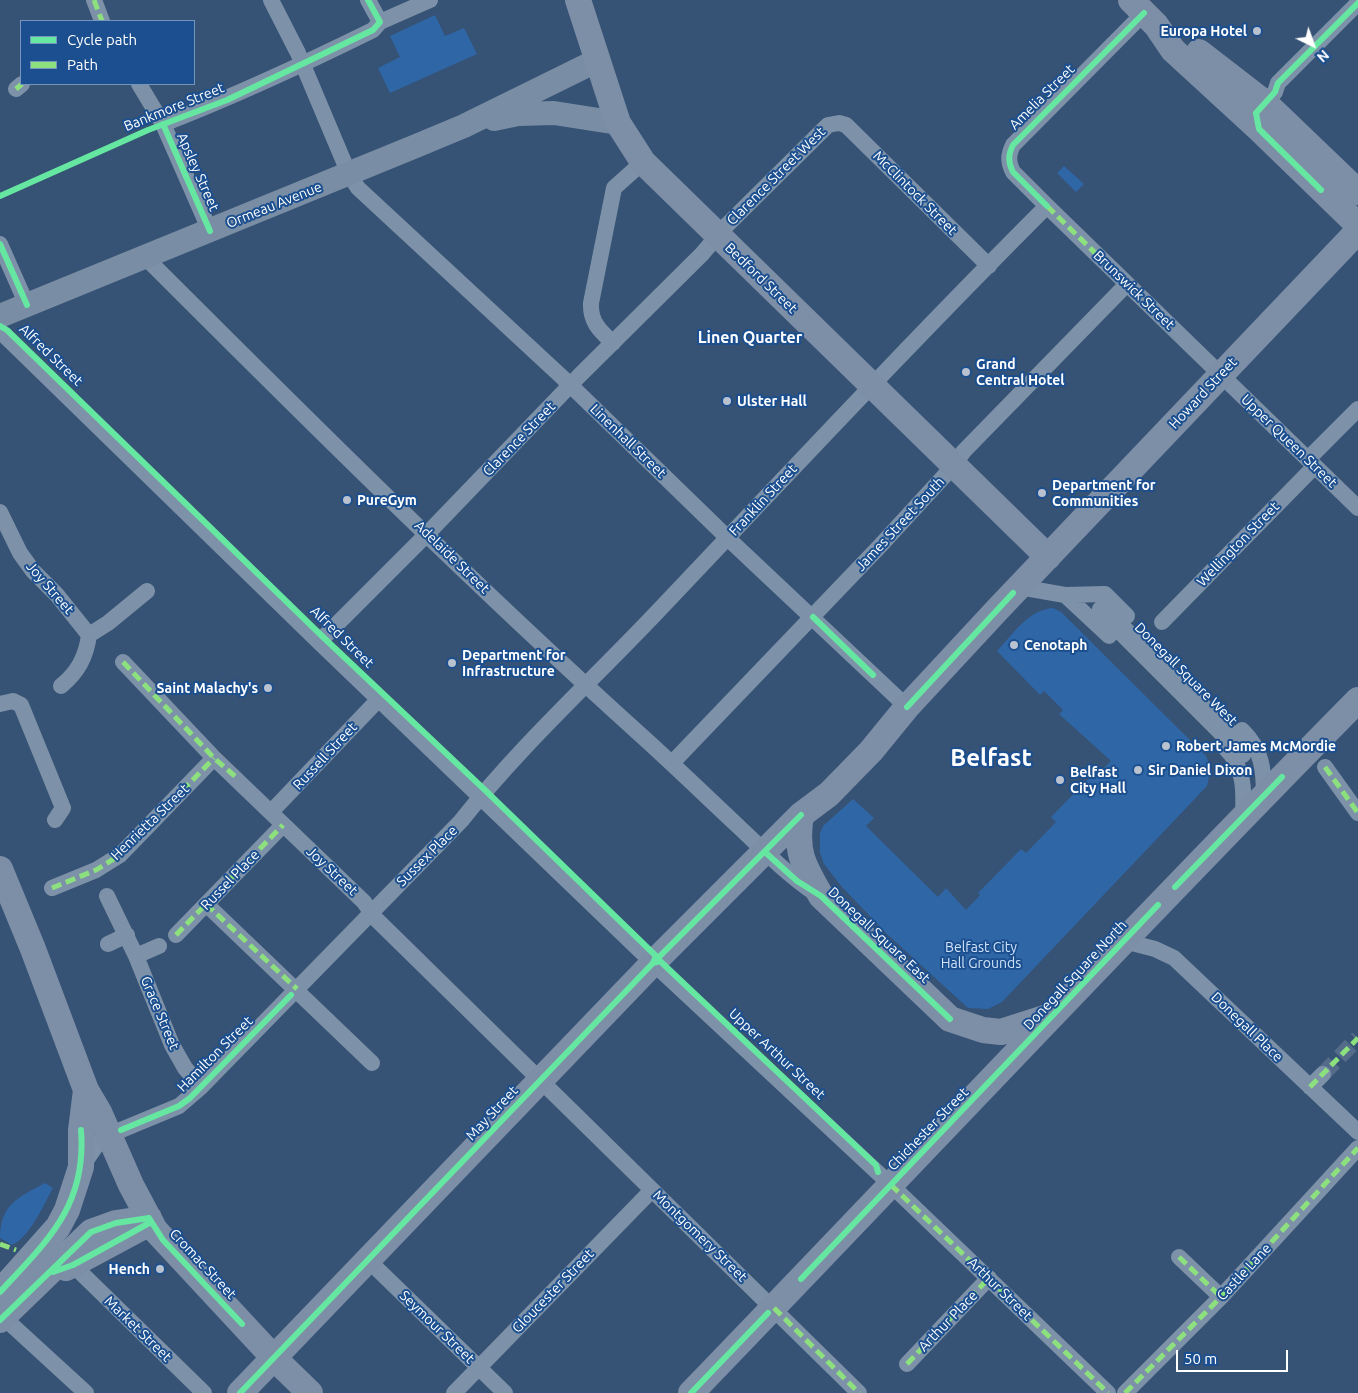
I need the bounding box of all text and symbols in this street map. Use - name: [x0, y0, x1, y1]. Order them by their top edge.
- legend: [20, 20, 195, 85]
- north arrow: [1288, 20, 1338, 70]
- place label: Europa Hotel: [1160, 23, 1247, 39]
- marker: Europa Hotel: [1251, 25, 1263, 37]
- text: Cycle path: [67, 31, 137, 48]
- text: N: [1314, 47, 1332, 66]
- text: Path: [67, 56, 98, 73]
- street label: Amelia Street: [1006, 61, 1078, 133]
- street label: Bankmore Street: [121, 79, 227, 135]
- street label: Clarence Street West: [723, 123, 829, 229]
- street label: Apsley Street: [173, 130, 223, 214]
- street label: McClintock Street: [870, 148, 960, 238]
- street label: Ormeau Avenue: [224, 178, 324, 232]
- street label: Bedford Street: [721, 239, 801, 317]
- street label: Brunswick Street: [1090, 247, 1178, 333]
- street label: Alfred Street: [16, 321, 86, 389]
- district label: Linen Quarter: [698, 328, 802, 348]
- street label: Howard Street: [1166, 354, 1240, 432]
- place label: Grand Central Hotel: [976, 356, 1065, 388]
- marker: Grand Central Hotel: [960, 366, 972, 378]
- street label: Upper Queen Street: [1238, 391, 1340, 491]
- place label: Ulster Hall: [737, 393, 807, 409]
- marker: Ulster Hall: [721, 395, 733, 407]
- street label: Clarence Street: [479, 398, 559, 480]
- street label: Linenhall Street: [587, 401, 669, 481]
- street label: Franklin Street: [725, 461, 801, 539]
- street label: James Street South: [852, 473, 948, 575]
- place label: Department for Communities: [1052, 477, 1156, 510]
- marker: Department for Communities: [1036, 487, 1048, 499]
- place label: PureGym: [357, 492, 417, 508]
- marker: PureGym: [341, 494, 353, 506]
- street label: Wellington Street: [1193, 498, 1283, 590]
- street label: Adelaide Street: [411, 517, 493, 597]
- street label: Joy Street: [23, 558, 77, 618]
- street label: Alfred Street: [307, 603, 377, 671]
- street label: Donegall Square West: [1131, 619, 1241, 729]
- place label: Cenotaph: [1024, 637, 1087, 653]
- marker: Cenotaph: [1008, 639, 1020, 651]
- place label: Department for Infrastructure: [462, 647, 566, 680]
- marker: Department for Infrastructure: [446, 657, 458, 669]
- place label: Saint Malachy's: [156, 680, 258, 696]
- marker: Saint Malachy's: [262, 682, 274, 694]
- street label: Russell Street: [289, 719, 361, 793]
- place label: Robert James McMordie: [1176, 738, 1336, 754]
- marker: Robert James McMordie: [1160, 740, 1172, 752]
- district label: Belfast: [950, 744, 1032, 772]
- place label: Sir Daniel Dixon: [1148, 762, 1252, 778]
- place label: Belfast City Hall: [1070, 764, 1126, 796]
- marker: Sir Daniel Dixon: [1132, 764, 1144, 776]
- marker: Belfast City Hall: [1054, 774, 1066, 786]
- street label: Henrietta Street: [107, 780, 193, 864]
- street label: Sussex Place: [393, 822, 461, 890]
- street label: Joy Street: [303, 843, 361, 899]
- street label: Russel Place: [197, 846, 263, 914]
- street label: Donegall Square East: [825, 883, 933, 987]
- street label: Donegall Square North: [1020, 917, 1130, 1033]
- park label: Belfast City Hall Grounds: [941, 939, 1021, 972]
- street label: Grace Street: [137, 974, 183, 1052]
- street label: Donegall Place: [1208, 989, 1286, 1065]
- street label: Upper Arthur Street: [725, 1005, 829, 1103]
- street label: Hamilton Street: [174, 1013, 256, 1095]
- street label: May Street: [463, 1082, 521, 1144]
- street label: Chichester Street: [884, 1084, 972, 1174]
- street label: Montgomery Street: [649, 1187, 751, 1285]
- street label: Cromac Street: [166, 1225, 240, 1303]
- street label: Castle Lane: [1213, 1240, 1275, 1304]
- street label: Gloucester Street: [509, 1246, 597, 1336]
- street label: Arthur Street: [964, 1254, 1036, 1324]
- place label: Hench: [109, 1261, 150, 1277]
- marker: Hench: [154, 1263, 166, 1275]
- street label: Seymour Street: [396, 1287, 478, 1367]
- street label: Arthur Place: [915, 1287, 981, 1355]
- street label: Market Street: [101, 1293, 175, 1365]
- scale bar: [1178, 1340, 1290, 1372]
- text: 50 m: [1184, 1350, 1217, 1367]

